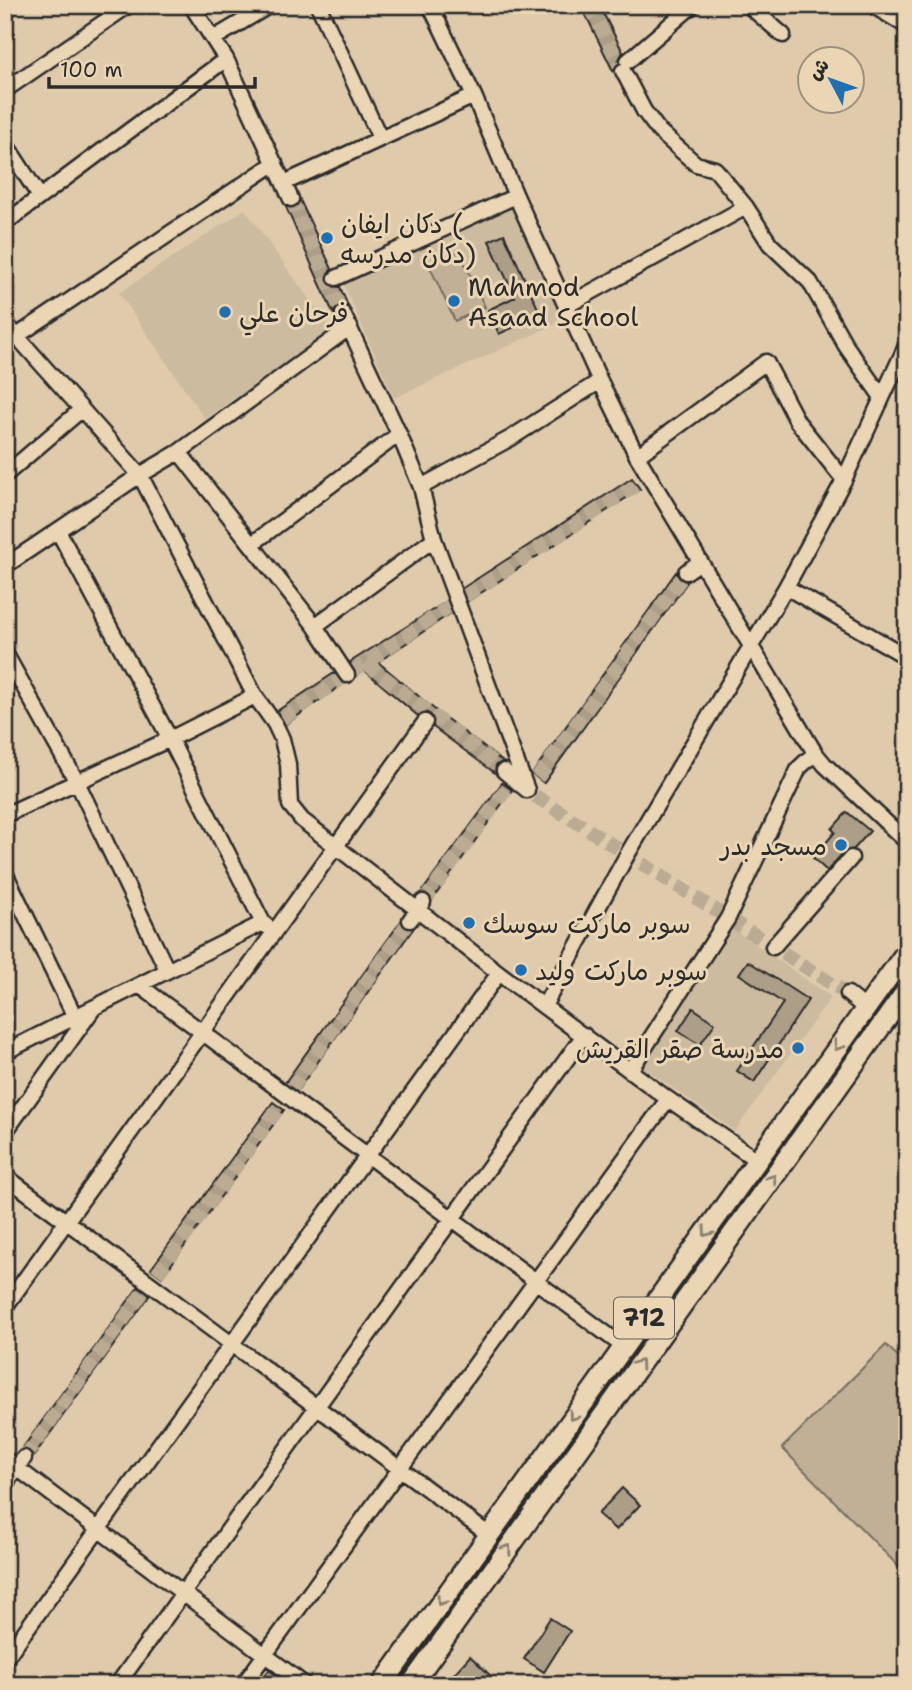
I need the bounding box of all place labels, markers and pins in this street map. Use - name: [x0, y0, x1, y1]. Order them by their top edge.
- place label: دكان ايفان ( دكان مدرسه): [341, 206, 476, 271]
- marker: دكان ايفان ( دكان مدرسه): [319, 230, 335, 246]
- place label: Mahmod Asaad School: [468, 269, 639, 334]
- marker: Mahmod Asaad School: [446, 293, 462, 309]
- place label: فرحان علي: [239, 295, 349, 336]
- marker: فرحان علي: [217, 304, 233, 320]
- place label: مسجد بدر: [719, 828, 827, 863]
- marker: مسجد بدر: [833, 837, 849, 853]
- place label: سوبر ماركت سوسك: [483, 906, 691, 941]
- marker: سوبر ماركت سوسك: [461, 915, 477, 931]
- place label: سوبر ماركت وليد: [535, 953, 707, 988]
- marker: سوبر ماركت وليد: [513, 962, 529, 978]
- place label: مدرسة صقر القريش: [576, 1031, 784, 1066]
- marker: مدرسة صقر القريش: [790, 1040, 806, 1056]

